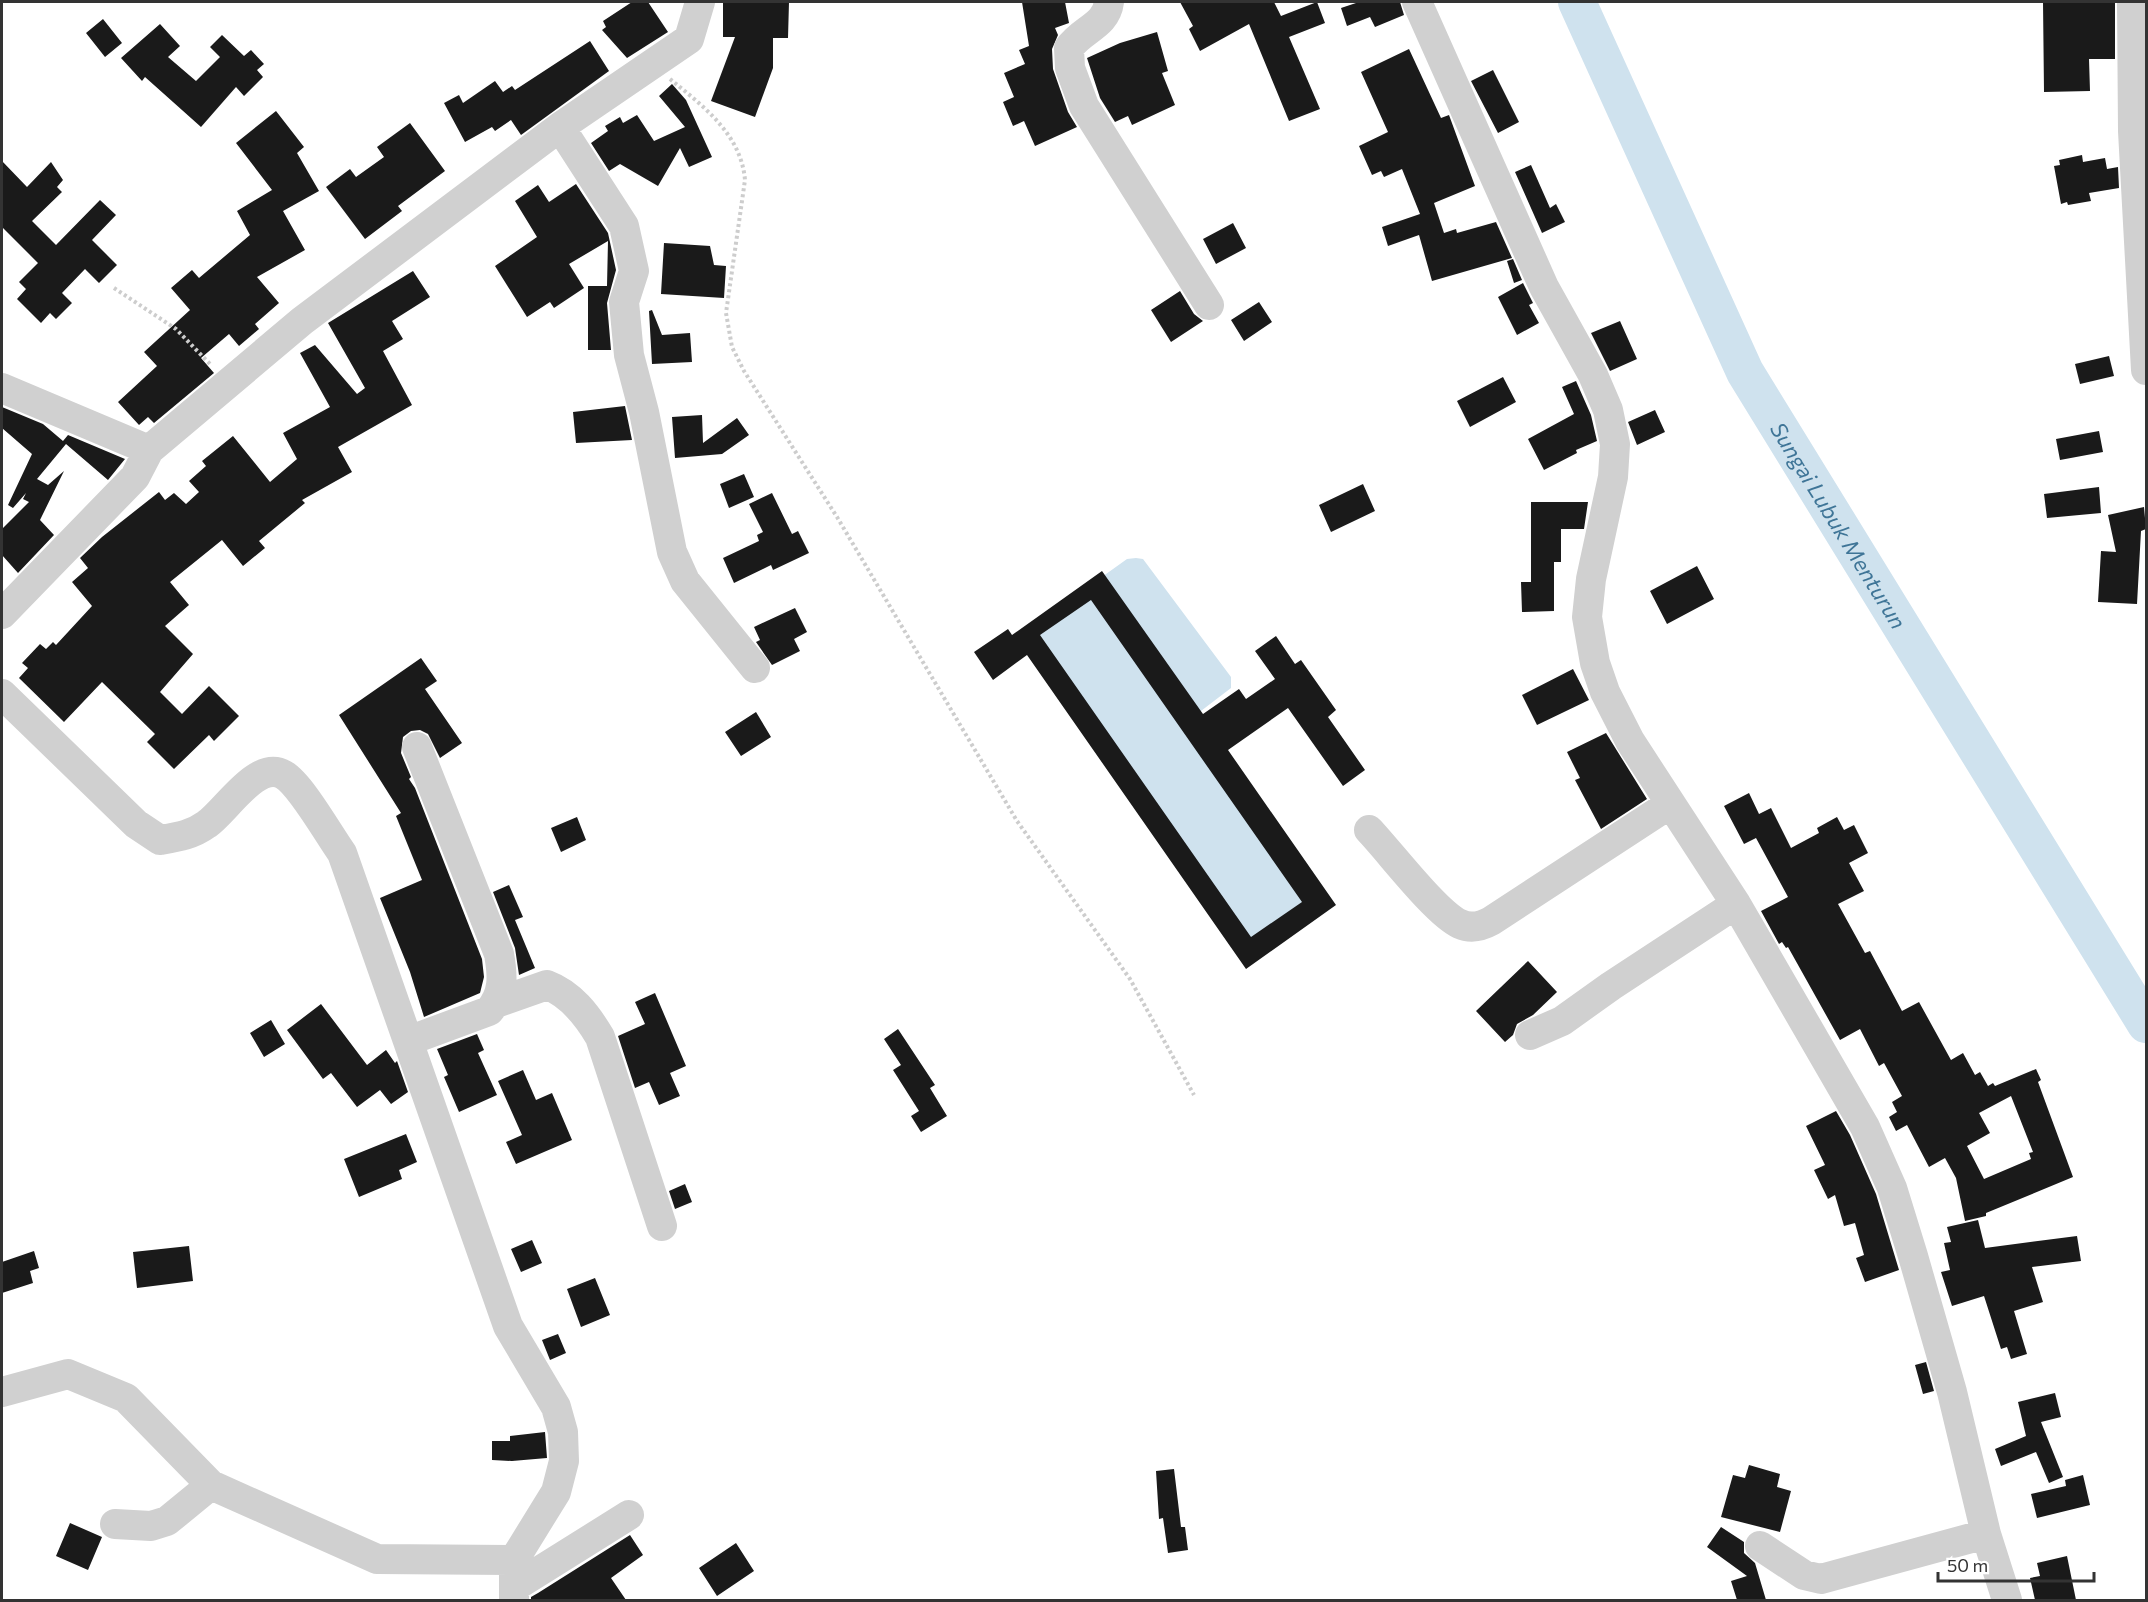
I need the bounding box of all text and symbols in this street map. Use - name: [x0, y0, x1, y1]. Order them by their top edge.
- water label: Sungai Lubuk Menturun: [1765, 417, 1913, 633]
- scale bar: [1938, 1545, 2094, 1583]
- text: 50 m: [1947, 1554, 1988, 1576]

